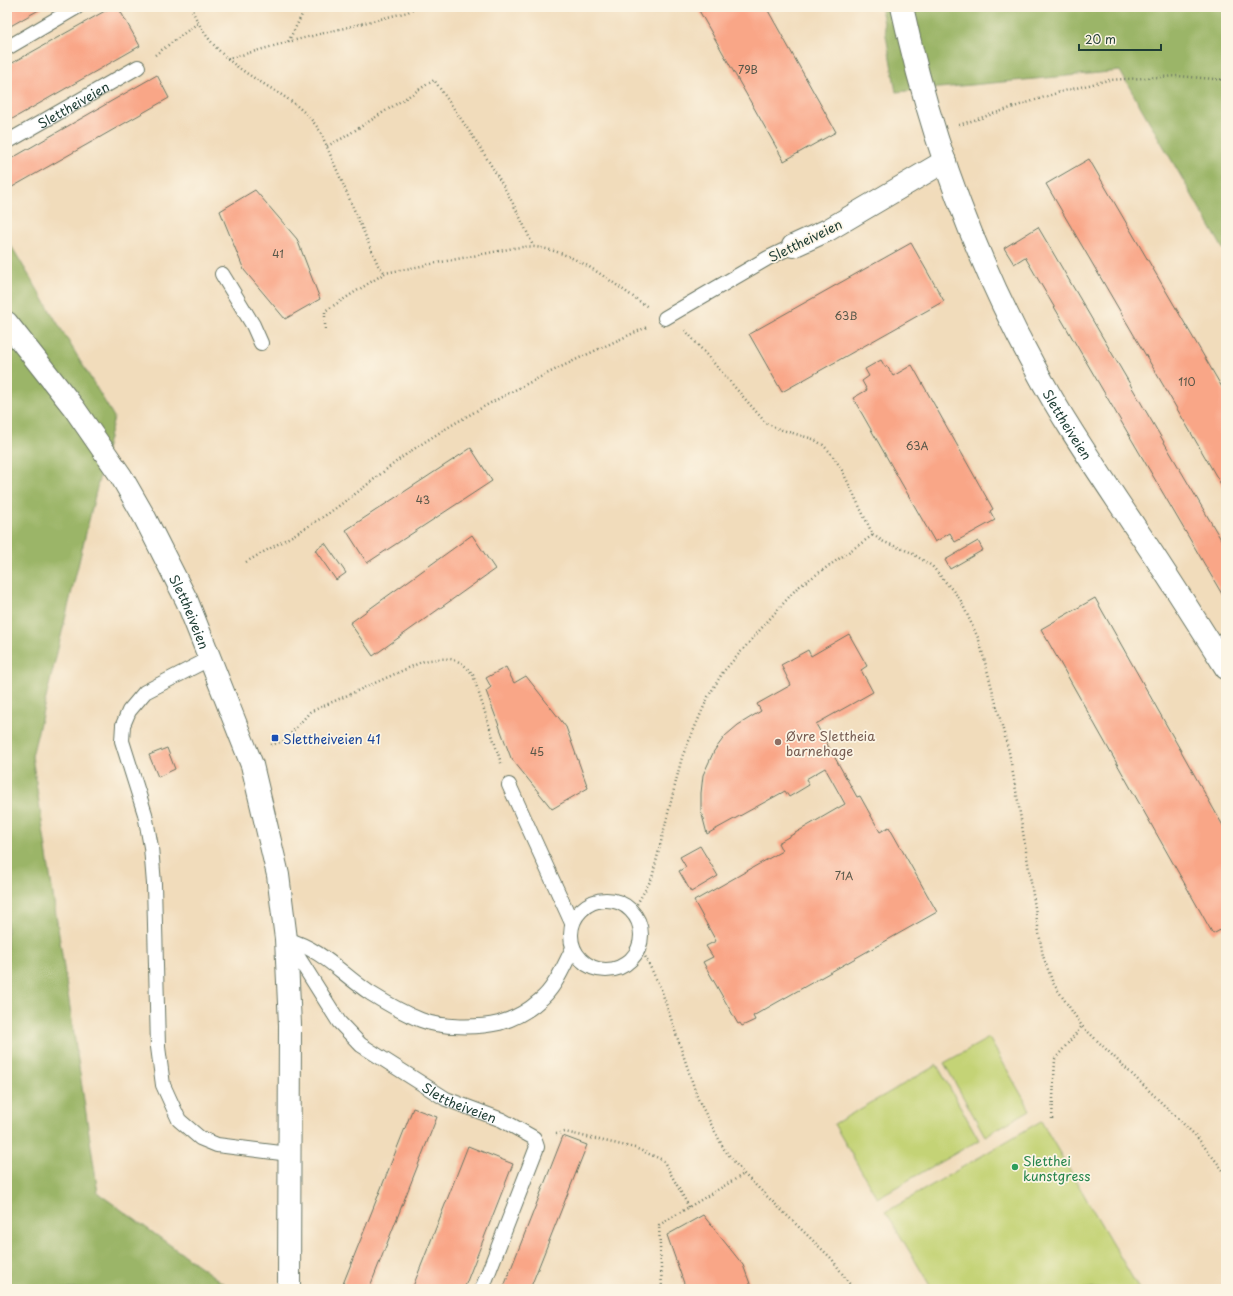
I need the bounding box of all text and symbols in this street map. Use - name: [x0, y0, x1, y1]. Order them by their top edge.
- scale bar: [1079, 26, 1161, 52]
- text: 20 m: [1085, 30, 1116, 48]
- house number: 79B: [738, 61, 758, 78]
- street label: Slettheiveien: [34, 76, 112, 132]
- street label: Slettheiveien: [765, 214, 845, 266]
- house number: 41: [272, 245, 284, 262]
- house number: 63B: [835, 307, 857, 324]
- house number: 110: [1178, 373, 1196, 390]
- street label: Slettheiveien: [1039, 385, 1097, 463]
- house number: 63A: [906, 437, 928, 454]
- house number: 43: [416, 491, 430, 508]
- street label: Slettheiveien: [165, 571, 214, 652]
- place label: Øvre Slettheia barnehage: [786, 726, 875, 760]
- place label: Slettheiveien 41: [283, 729, 381, 748]
- marker: Slettheiveien 41: [270, 733, 280, 743]
- marker: Øvre Slettheia barnehage: [773, 737, 783, 747]
- house number: 45: [530, 743, 544, 760]
- house number: 71A: [835, 867, 853, 884]
- street label: Slettheiveien: [419, 1077, 500, 1127]
- place label: Sletthei kunstgress: [1023, 1151, 1090, 1185]
- marker: Sletthei kunstgress: [1010, 1162, 1020, 1172]

